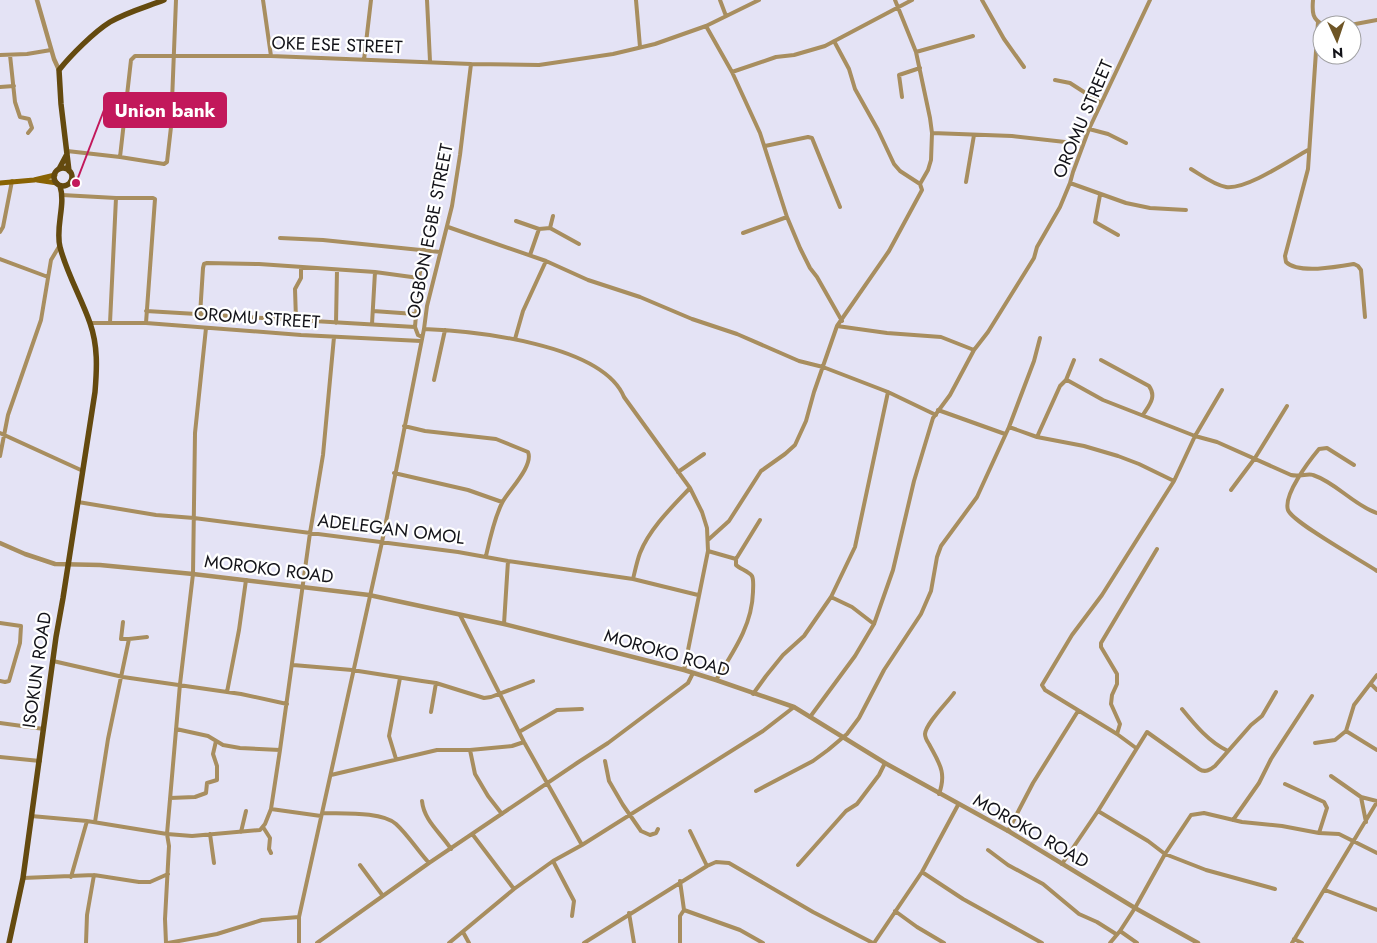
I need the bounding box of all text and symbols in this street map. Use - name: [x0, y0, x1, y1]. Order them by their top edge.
- north arrow: [1312, 15, 1362, 65]
- street label: OKE ESE STREET: [271, 30, 404, 60]
- text: N: [1332, 43, 1344, 63]
- street label: OROMU STREET: [1046, 55, 1120, 182]
- callout: Union bank: [104, 93, 226, 127]
- text: Union bank: [114, 97, 216, 124]
- street label: OGBON EGBE STREET: [400, 141, 460, 321]
- street label: OROMU STREET: [193, 301, 321, 335]
- street label: ADELEGAN OMOL: [316, 507, 466, 551]
- street label: MOROKO ROAD: [203, 548, 335, 590]
- street label: ISOKUN ROAD: [16, 610, 58, 730]
- street label: MOROKO ROAD: [601, 623, 733, 683]
- street label: MOROKO ROAD: [968, 787, 1094, 875]

